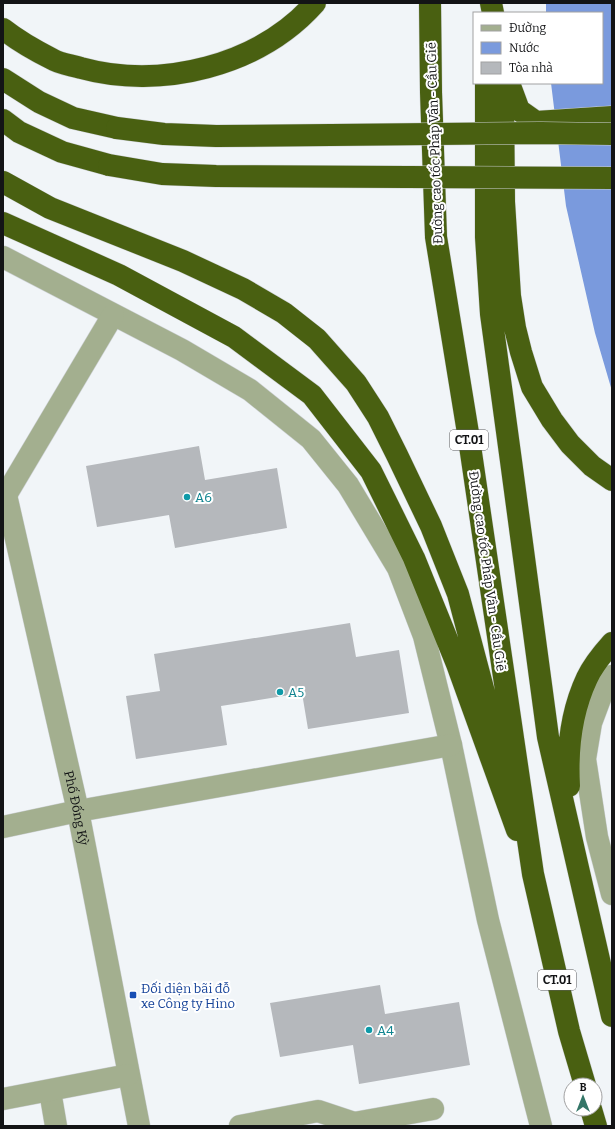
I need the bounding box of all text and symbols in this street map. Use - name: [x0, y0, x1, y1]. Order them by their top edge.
- legend: [473, 12, 603, 84]
- text: Đường: [509, 21, 547, 35]
- text: Nước: [509, 41, 539, 55]
- street label: Đường cao tốc Pháp Vân - Cầu Giẽ: [423, 42, 446, 244]
- text: Tòa nhà: [509, 61, 553, 75]
- road number: CT.01: [450, 430, 488, 450]
- street label: Đường cao tốc Pháp Vân - Cầu Giẽ: [466, 470, 509, 672]
- place label: A6: [195, 490, 212, 505]
- marker: A6: [182, 492, 192, 502]
- place label: A5: [288, 685, 304, 700]
- marker: A5: [275, 687, 285, 697]
- street label: Phố Đống Kỳ: [61, 769, 92, 847]
- road number: CT.01: [538, 970, 576, 990]
- place label: Đối diện bãi đỗ xe Công ty Hino: [141, 981, 235, 1011]
- marker: Đối diện bãi đỗ xe Công ty Hino: [128, 990, 138, 1000]
- place label: A4: [377, 1023, 394, 1038]
- marker: A4: [364, 1025, 374, 1035]
- north arrow: [563, 1077, 603, 1117]
- text: B: [579, 1081, 587, 1094]

